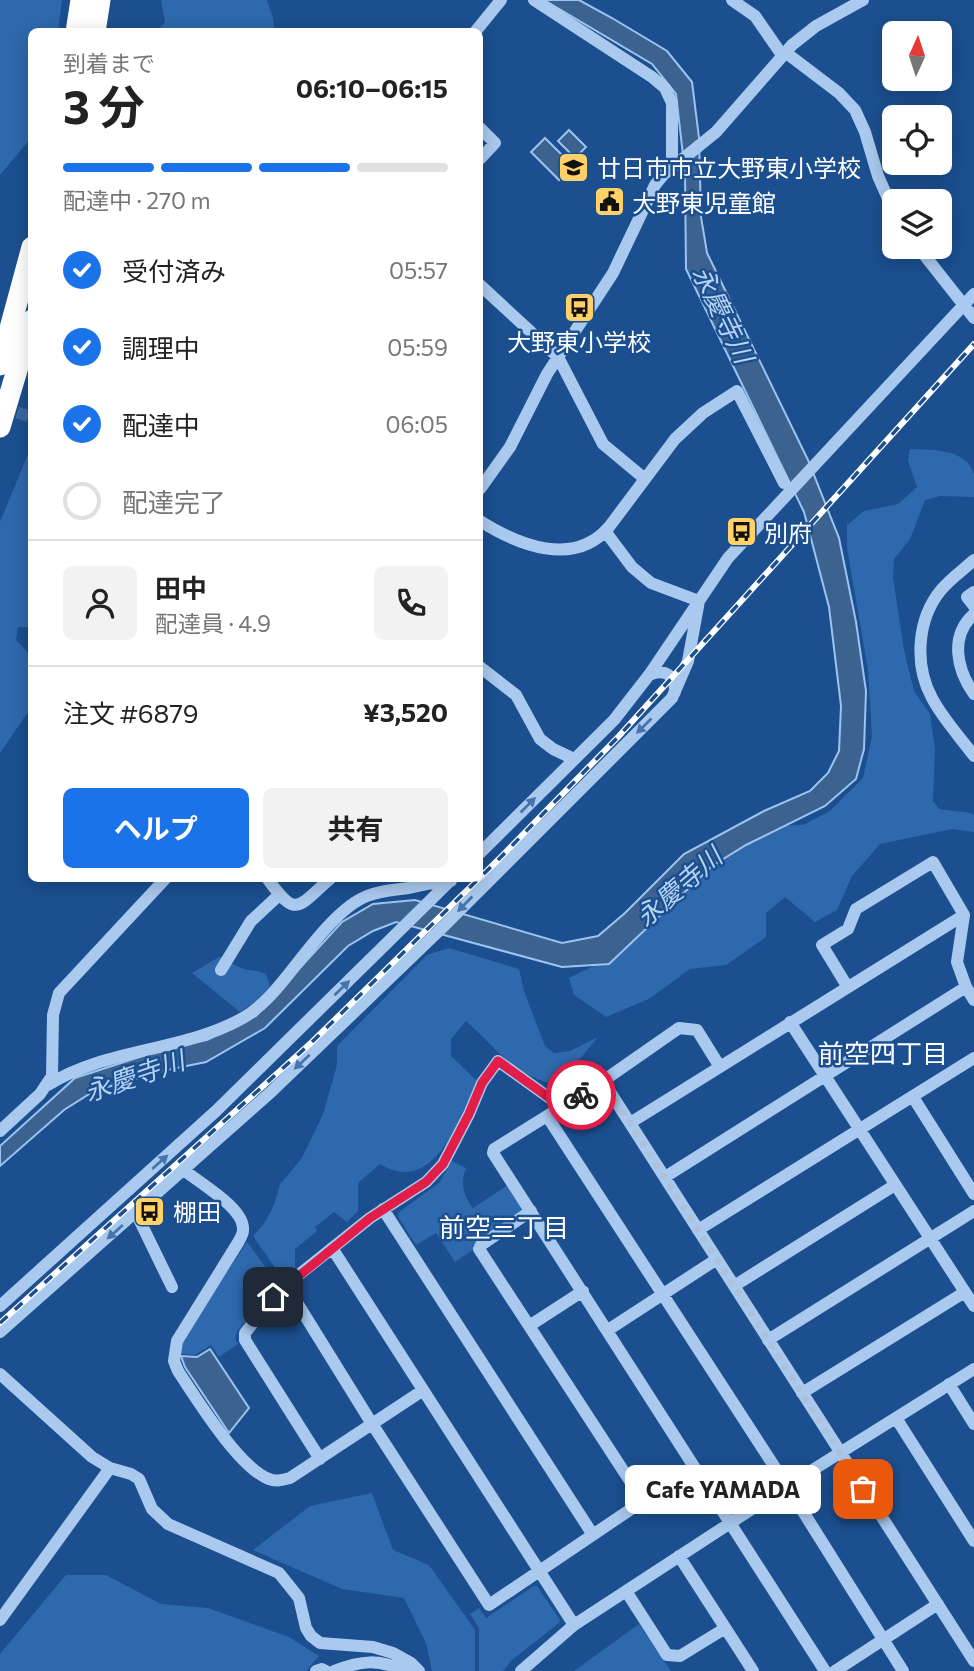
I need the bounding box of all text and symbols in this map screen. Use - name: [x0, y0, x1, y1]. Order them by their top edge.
- north arrow: [882, 21, 952, 91]
- map controls: [882, 21, 952, 259]
- text: 到着まで: [63, 49, 155, 77]
- text: 06:10–06:15: [296, 72, 448, 103]
- text: 3 分: [63, 77, 145, 133]
- button: locate: [882, 105, 952, 175]
- school or university icon: 廿日市市立大野東小学校: [557, 150, 591, 184]
- place label: 廿日市市立大野東小学校: [597, 153, 861, 182]
- public building icon: 大野東児童館: [592, 185, 626, 219]
- text: 配達中 · 270 m: [63, 186, 211, 214]
- place label: 大野東児童館: [632, 188, 776, 217]
- button: layers: [882, 189, 952, 259]
- icon: check: [63, 251, 101, 289]
- text: 受付済み: [122, 255, 226, 286]
- text: 05:57: [389, 256, 448, 284]
- water label: 永慶寺川: [687, 260, 762, 370]
- bus stop icon: 大野東小学校: [562, 290, 596, 324]
- place label: 大野東小学校: [507, 327, 651, 356]
- icon: check: [63, 328, 101, 366]
- text: 調理中: [122, 332, 200, 363]
- text: 05:59: [387, 333, 448, 361]
- icon: check: [63, 405, 101, 443]
- text: 配達中: [122, 409, 200, 440]
- text: 06:05: [385, 410, 448, 438]
- text: 配達完了: [122, 486, 226, 517]
- bus stop icon: 別府: [724, 515, 758, 549]
- place label: 別府: [764, 518, 812, 547]
- button: person: [63, 566, 137, 640]
- button: phone: [374, 566, 448, 640]
- text: 田中: [155, 572, 207, 603]
- text: 配達員 · 4.9: [155, 609, 271, 637]
- text: ¥3,520: [363, 696, 448, 727]
- text: 注文 #6879: [63, 697, 199, 728]
- one-way arrow: [636, 718, 653, 734]
- button: ヘルプ: [63, 788, 249, 868]
- button: 共有: [263, 788, 448, 868]
- one-way arrow: [519, 797, 536, 813]
- water label: 永慶寺川: [629, 838, 730, 932]
- one-way arrow: [458, 895, 474, 912]
- one-way arrow: [334, 980, 350, 996]
- district label: 前空四丁目: [818, 1037, 948, 1068]
- water label: 永慶寺川: [80, 1042, 191, 1107]
- one-way arrow: [294, 1054, 311, 1070]
- courier: [546, 1060, 616, 1130]
- icon: bike: [562, 1076, 600, 1114]
- one-way arrow: [151, 1154, 169, 1170]
- bus stop icon: 棚田: [133, 1194, 167, 1228]
- place label: 棚田: [173, 1197, 221, 1226]
- district label: 前空三丁目: [439, 1211, 569, 1242]
- one-way arrow: [106, 1224, 124, 1240]
- pin: [243, 1267, 303, 1327]
- icon: home: [254, 1278, 292, 1316]
- pin: [833, 1459, 893, 1519]
- callout: Cafe YAMADA: [625, 1464, 821, 1514]
- icon: bag: [844, 1470, 882, 1508]
- text: Cafe YAMADA: [646, 1475, 800, 1503]

